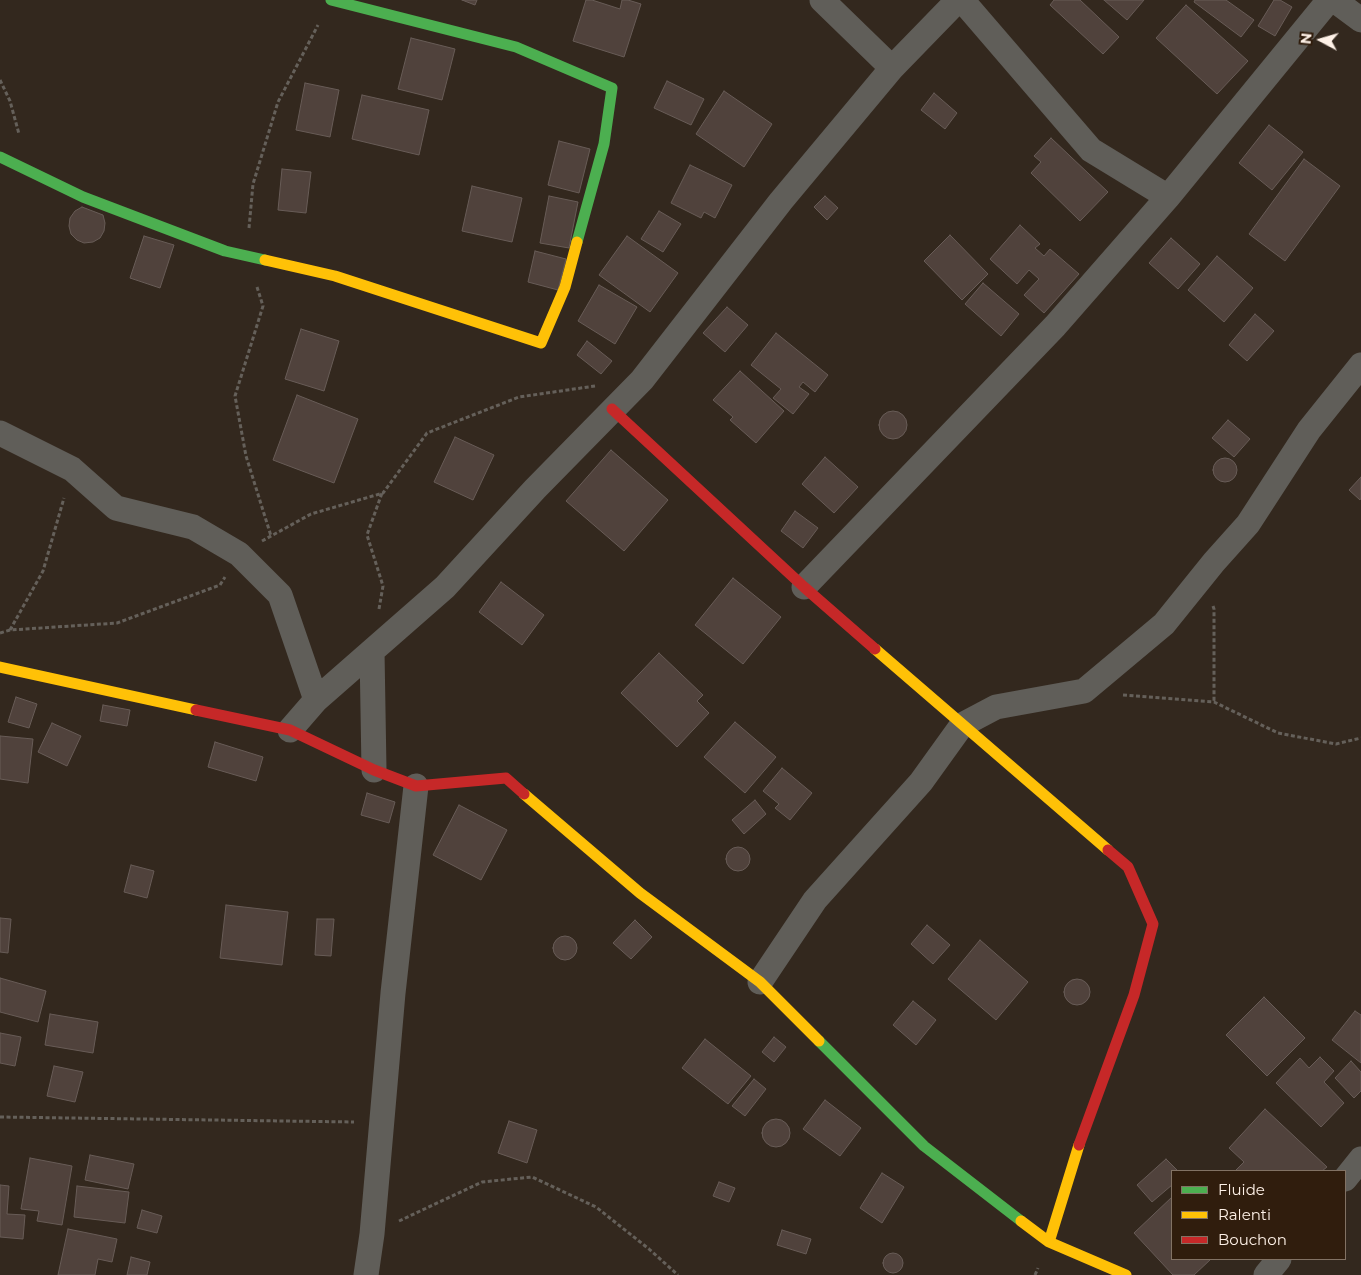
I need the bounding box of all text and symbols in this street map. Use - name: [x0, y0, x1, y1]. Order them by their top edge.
- north arrow: [1296, 15, 1346, 65]
- text: N: [1297, 32, 1316, 45]
- legend: [1171, 1170, 1346, 1260]
- text: Fluide: [1218, 1180, 1265, 1199]
- text: Ralenti: [1218, 1205, 1271, 1224]
- text: Bouchon: [1218, 1230, 1287, 1249]

